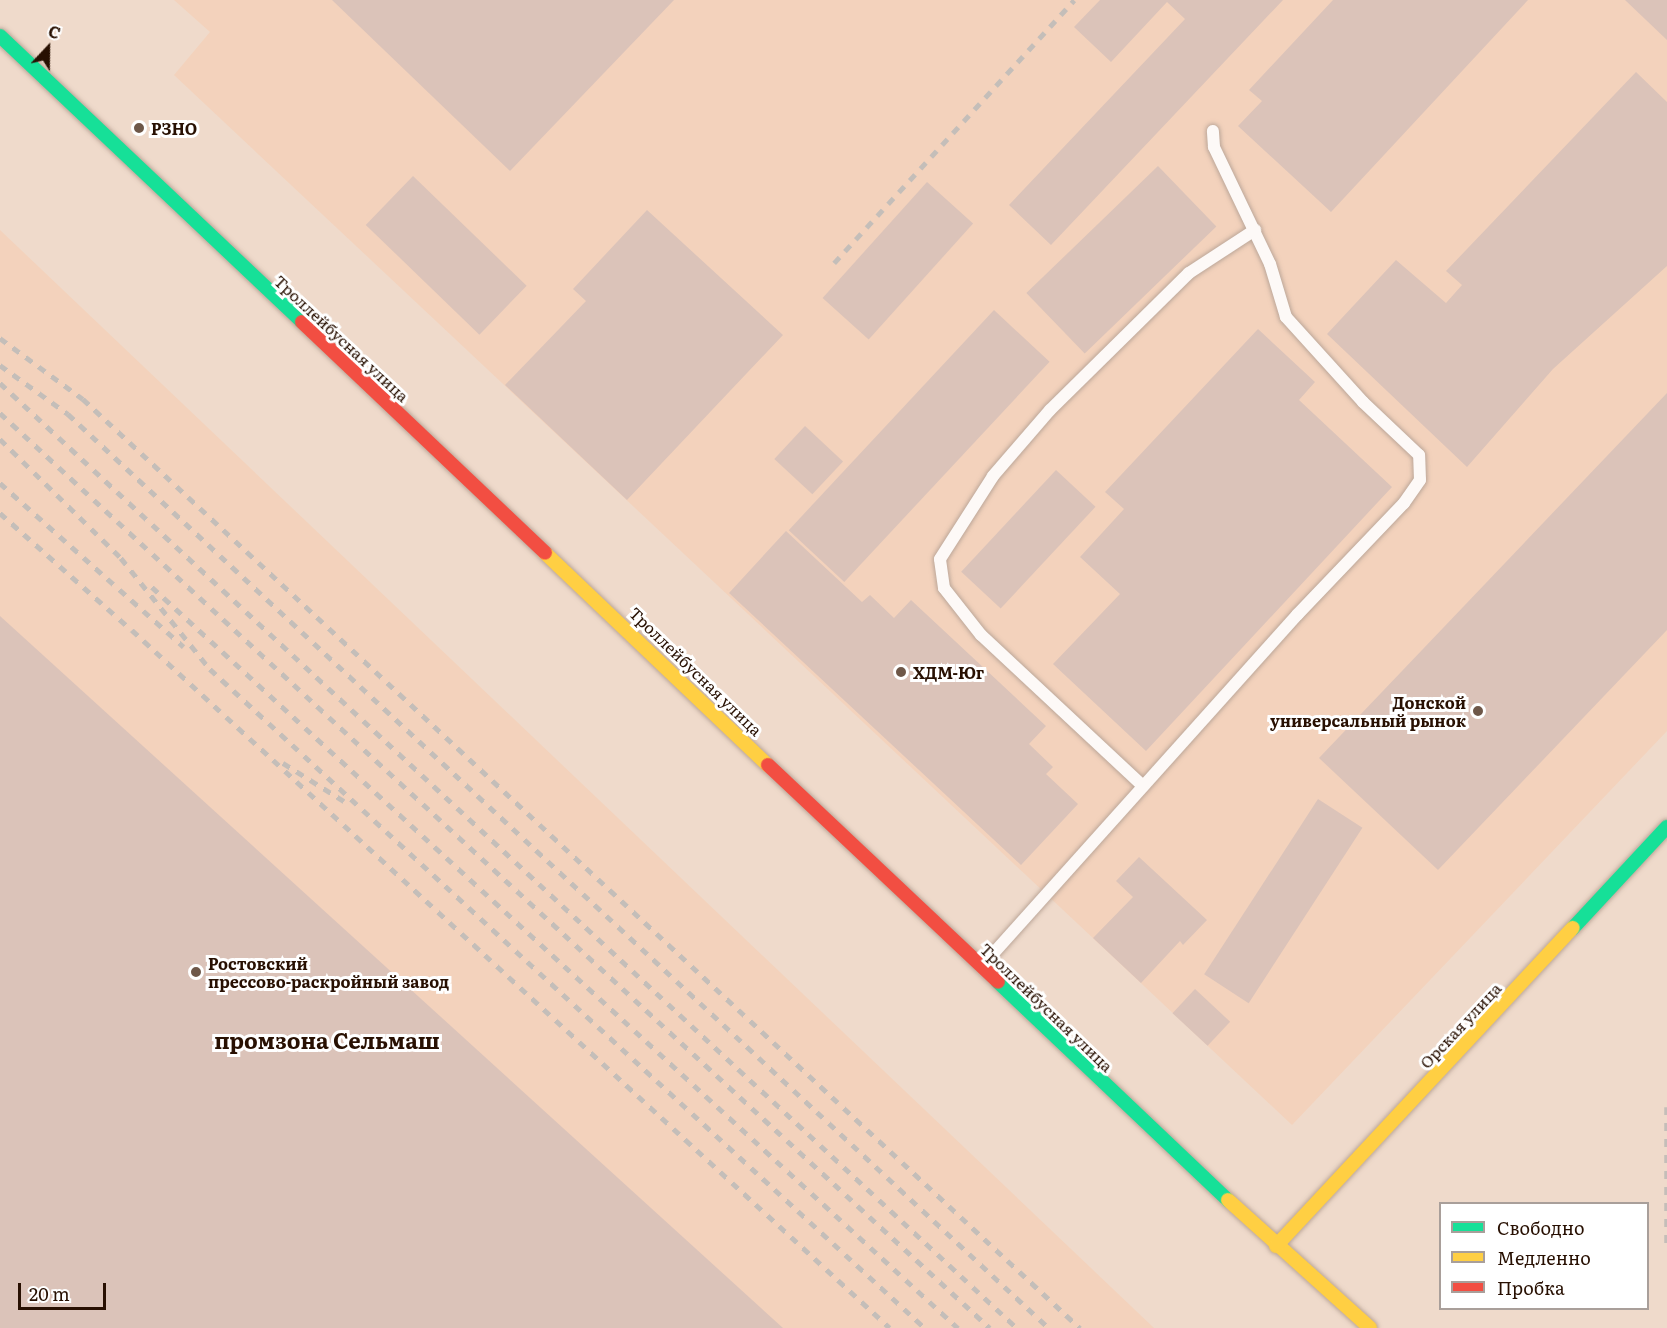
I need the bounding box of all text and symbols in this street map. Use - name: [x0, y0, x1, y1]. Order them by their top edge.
- north arrow: [18, 18, 78, 78]
- text: С: [45, 18, 65, 45]
- place label: РЗНО: [151, 118, 197, 138]
- marker: РЗНО: [132, 121, 146, 135]
- street label: Троллейбусная улица: [271, 271, 413, 405]
- street label: Троллейбусная улица: [626, 603, 766, 739]
- place label: ХДМ-Юг: [913, 662, 984, 682]
- marker: ХДМ-Юг: [894, 665, 908, 679]
- place label: Донской универсальный рынок: [1270, 692, 1466, 730]
- marker: Донской универсальный рынок: [1471, 704, 1485, 718]
- street label: Троллейбусная улица: [977, 939, 1117, 1075]
- place label: Ростовский прессово-раскройный завод: [208, 953, 449, 991]
- marker: Ростовский прессово-раскройный завод: [189, 965, 203, 979]
- street label: Орская улица: [1415, 978, 1505, 1072]
- district label: промзона Сельмаш: [214, 1027, 440, 1053]
- legend: [1439, 1202, 1649, 1310]
- text: Свободно: [1497, 1214, 1585, 1241]
- text: Медленно: [1497, 1244, 1591, 1271]
- scale bar: [21, 1271, 110, 1309]
- text: Пробка: [1497, 1274, 1565, 1301]
- text: 20 m: [29, 1280, 70, 1307]

